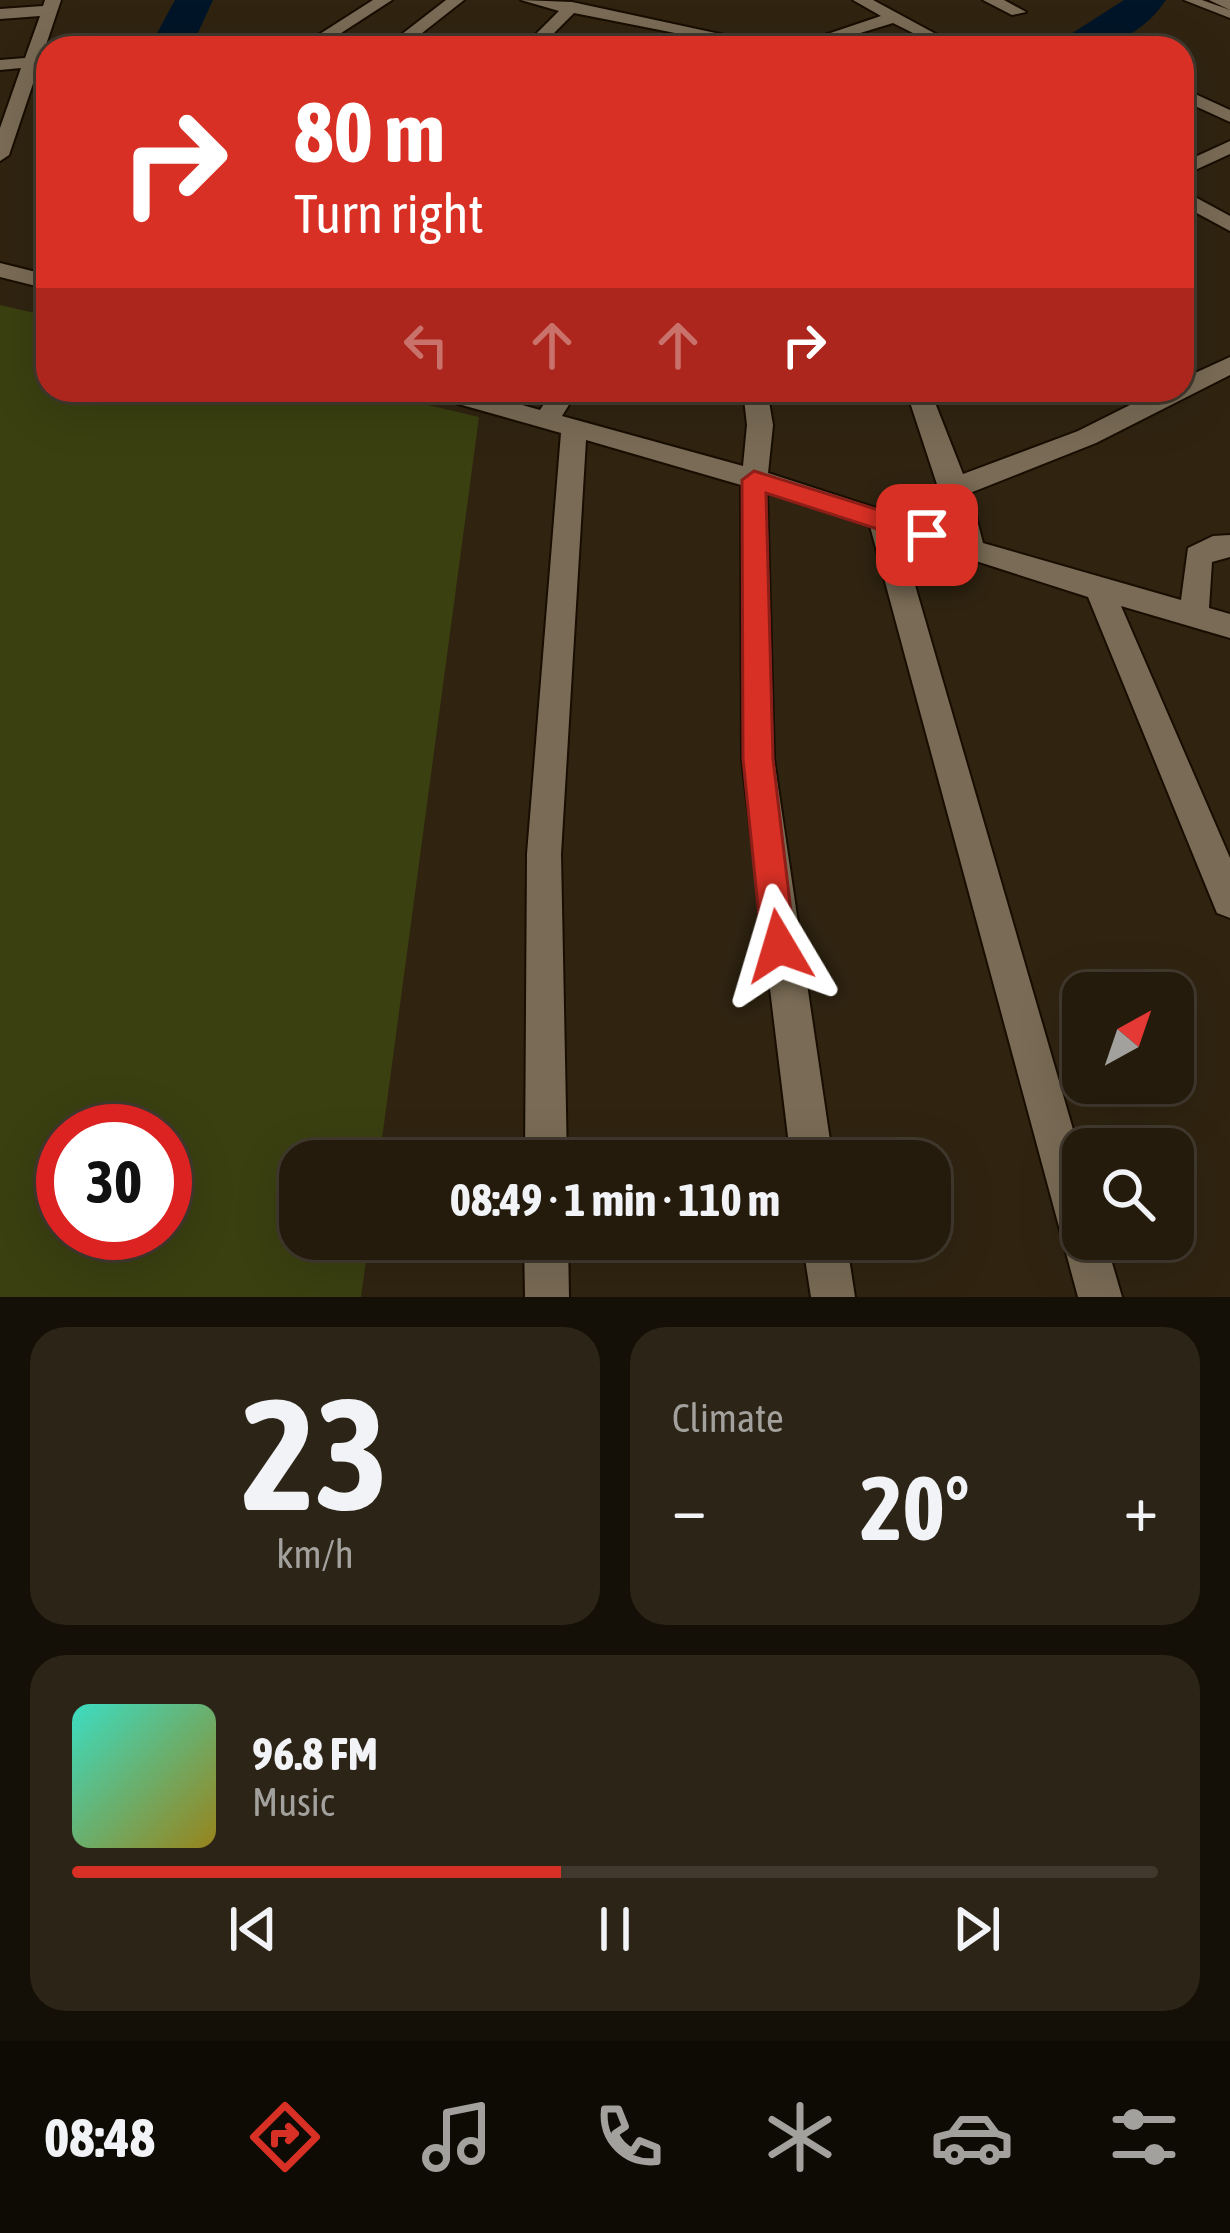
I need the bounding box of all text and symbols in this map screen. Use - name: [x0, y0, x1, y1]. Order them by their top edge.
- icon: right: [96, 84, 252, 240]
- text: 80 m: [294, 84, 445, 180]
- text: Turn right: [294, 183, 484, 244]
- icon: left: [393, 312, 459, 378]
- icon: ahead: [519, 312, 585, 378]
- icon: ahead: [645, 312, 711, 378]
- icon: right: [771, 312, 837, 378]
- pin: [876, 484, 978, 586]
- icon: arrive: [894, 502, 960, 568]
- position arrow: [716, 883, 842, 1009]
- north arrow: [1062, 972, 1194, 1104]
- map controls: [1062, 972, 1194, 1260]
- speed limit sign: 30: [36, 1104, 192, 1260]
- button: search: [1062, 1128, 1194, 1260]
- text: 08:49 · 1 min · 110 m: [450, 1174, 780, 1226]
- text: 23: [242, 1364, 388, 1543]
- text: Climate: [672, 1396, 784, 1440]
- text: 20°: [860, 1456, 970, 1559]
- text: −: [672, 1469, 706, 1545]
- text: +: [1124, 1469, 1158, 1545]
- text: km/h: [276, 1532, 354, 1576]
- text: 96.8 FM: [252, 1728, 378, 1780]
- text: Music: [252, 1780, 334, 1824]
- icon: previous: [220, 1896, 286, 1962]
- icon: pause: [582, 1896, 648, 1962]
- icon: next: [944, 1896, 1010, 1962]
- icon: directions: [243, 2095, 327, 2179]
- icon: music: [415, 2095, 499, 2179]
- icon: phone: [587, 2095, 671, 2179]
- icon: climate: [758, 2095, 842, 2179]
- icon: car: [930, 2095, 1014, 2179]
- icon: filters: [1102, 2095, 1186, 2179]
- text: 08:48: [44, 2107, 155, 2168]

